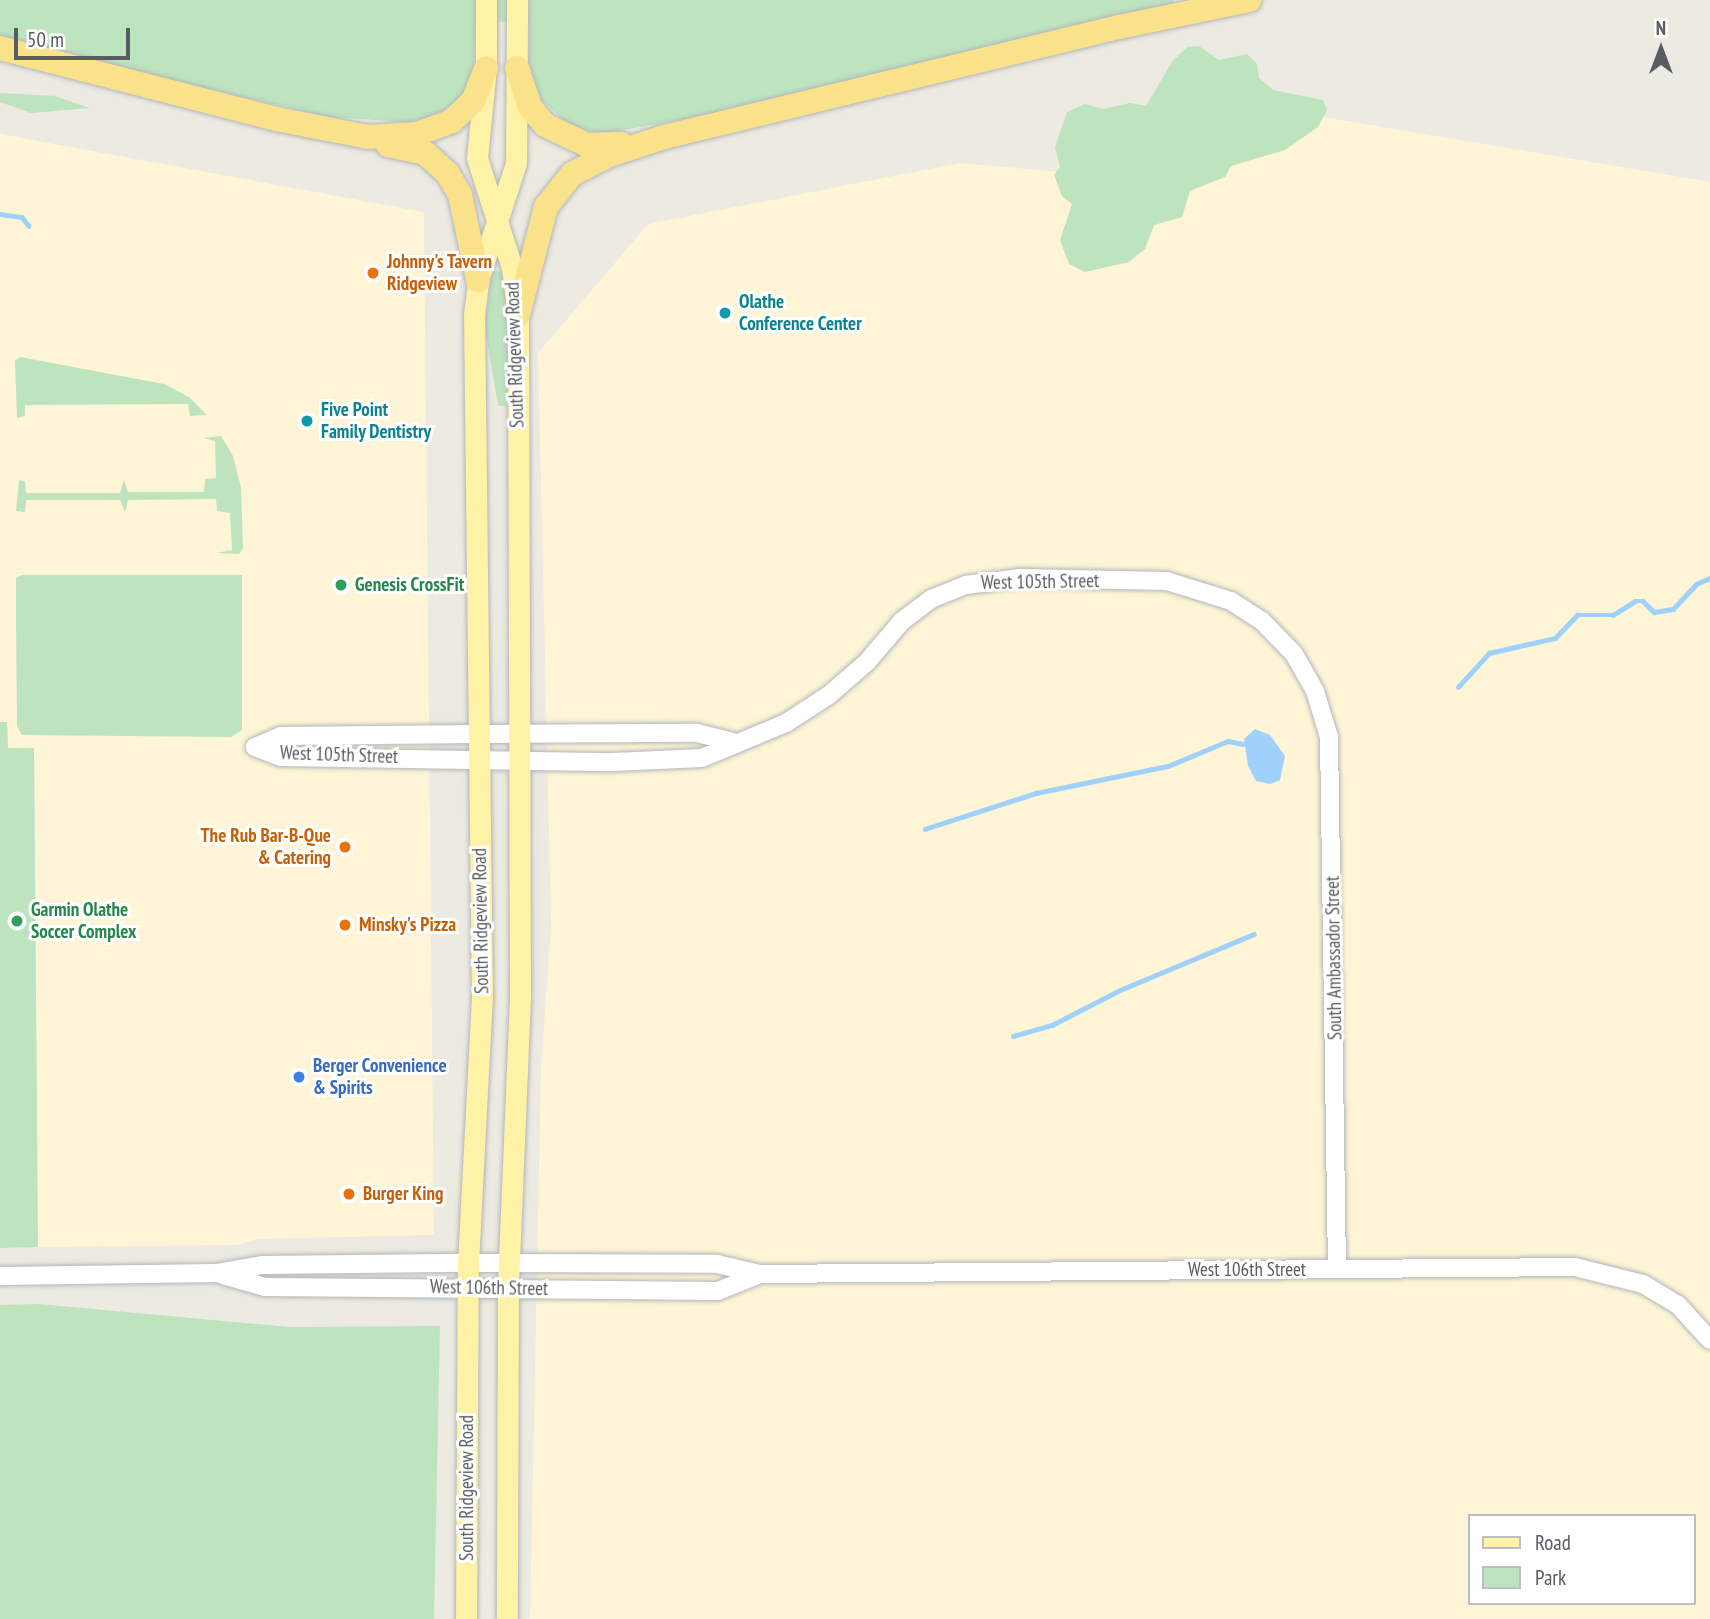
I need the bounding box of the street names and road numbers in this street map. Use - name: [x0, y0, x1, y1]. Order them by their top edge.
- street label: South Ridgeview Road: [501, 282, 529, 428]
- street label: West 105th Street: [981, 570, 1099, 594]
- street label: West 105th Street: [280, 742, 398, 768]
- street label: South Ridgeview Road: [468, 848, 494, 994]
- street label: South Ambassador Street: [1321, 875, 1347, 1041]
- street label: West 106th Street: [1188, 1259, 1306, 1281]
- street label: West 106th Street: [430, 1276, 548, 1300]
- street label: South Ridgeview Road: [456, 1415, 478, 1561]

